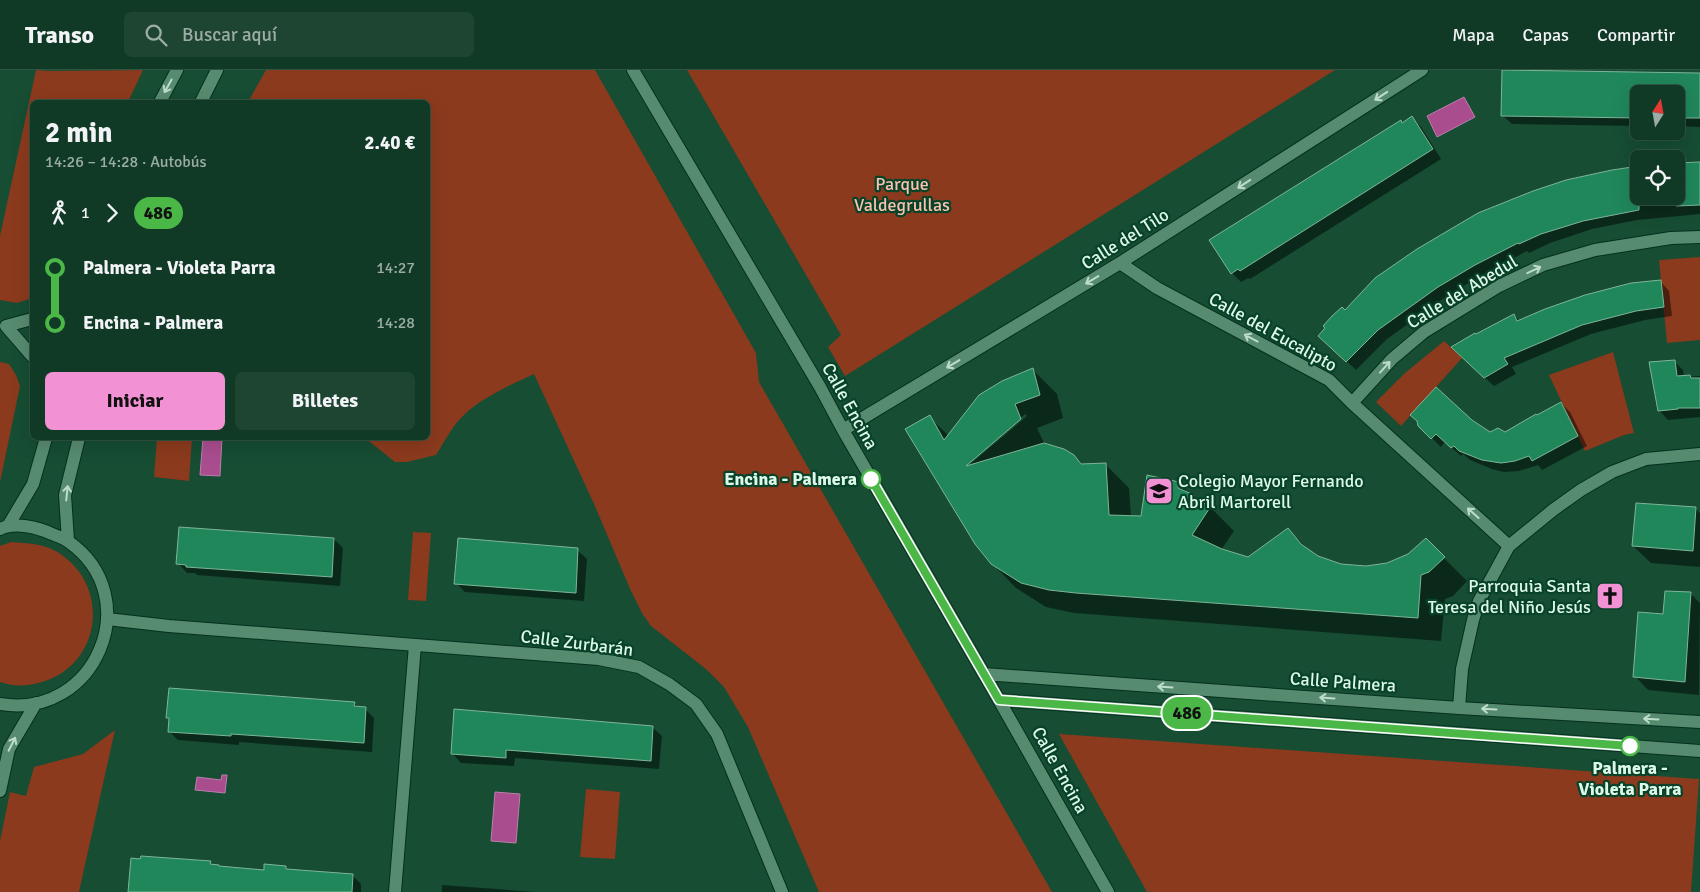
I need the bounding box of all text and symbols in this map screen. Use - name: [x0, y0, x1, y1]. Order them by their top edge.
- search box: [124, 12, 474, 57]
- text: Transo: [25, 20, 94, 50]
- icon: search: [142, 21, 170, 49]
- text: Buscar aquí: [182, 23, 277, 47]
- text: Mapa: [1452, 24, 1495, 46]
- text: Capas: [1523, 24, 1569, 46]
- text: Compartir: [1597, 24, 1675, 46]
- one-way arrow: [163, 79, 173, 93]
- north arrow: [1630, 85, 1685, 140]
- map controls: [1630, 85, 1685, 205]
- one-way arrow: [1374, 92, 1388, 102]
- text: 2 min: [45, 116, 113, 150]
- text: 2.40 €: [364, 131, 415, 155]
- button: locate: [1630, 150, 1685, 205]
- text: 14:26 – 14:28 · Autobús: [45, 152, 206, 172]
- park label: Parque Valdegrullas: [854, 173, 950, 216]
- one-way arrow: [1237, 179, 1251, 189]
- icon: walk: [45, 199, 73, 227]
- icon: forward: [98, 199, 126, 227]
- text: 486: [144, 202, 173, 224]
- text: 1: [81, 203, 90, 223]
- street label: Calle del Tilo: [1077, 203, 1173, 275]
- street label: Calle del Abedul: [1403, 250, 1521, 334]
- text: Palmera - Violeta Parra: [83, 256, 275, 280]
- text: 14:27: [376, 258, 415, 278]
- one-way arrow: [1527, 264, 1542, 274]
- one-way arrow: [1085, 276, 1099, 286]
- street label: Calle del Eucalipto: [1205, 288, 1341, 376]
- text: Encina - Palmera: [83, 311, 223, 335]
- text: 14:28: [376, 313, 415, 333]
- one-way arrow: [1244, 333, 1259, 342]
- street label: Calle Encina: [817, 359, 883, 453]
- one-way arrow: [946, 360, 960, 370]
- one-way arrow: [1379, 361, 1390, 374]
- button: Iniciar: [45, 372, 225, 430]
- button: Billetes: [235, 372, 415, 430]
- place label: Encina - Palmera: [724, 468, 857, 490]
- marker: Encina - Palmera: [861, 469, 881, 489]
- place label: Colegio Mayor Fernando Abril Martorell: [1178, 470, 1364, 513]
- school or university icon: Colegio Mayor Fernando Abril Martorell: [1144, 476, 1174, 506]
- one-way arrow: [62, 485, 71, 501]
- one-way arrow: [1467, 507, 1480, 519]
- place label: Parroquia Santa Teresa del Niño Jesús: [1428, 575, 1591, 618]
- church icon: Parroquia Santa Teresa del Niño Jesús: [1595, 581, 1625, 611]
- street label: Calle Zurbarán: [519, 625, 635, 661]
- street label: Calle Palmera: [1289, 667, 1397, 697]
- one-way arrow: [1157, 682, 1173, 691]
- one-way arrow: [1319, 694, 1335, 703]
- line badge: 486: [1158, 697, 1216, 729]
- text: 486: [1172, 702, 1202, 724]
- one-way arrow: [1481, 705, 1497, 714]
- one-way arrow: [1644, 715, 1660, 724]
- street label: Calle Encina: [1027, 723, 1093, 817]
- marker: Palmera - Violeta Parra: [1620, 736, 1640, 756]
- one-way arrow: [7, 737, 17, 752]
- place label: Palmera - Violeta Parra: [1579, 757, 1681, 800]

